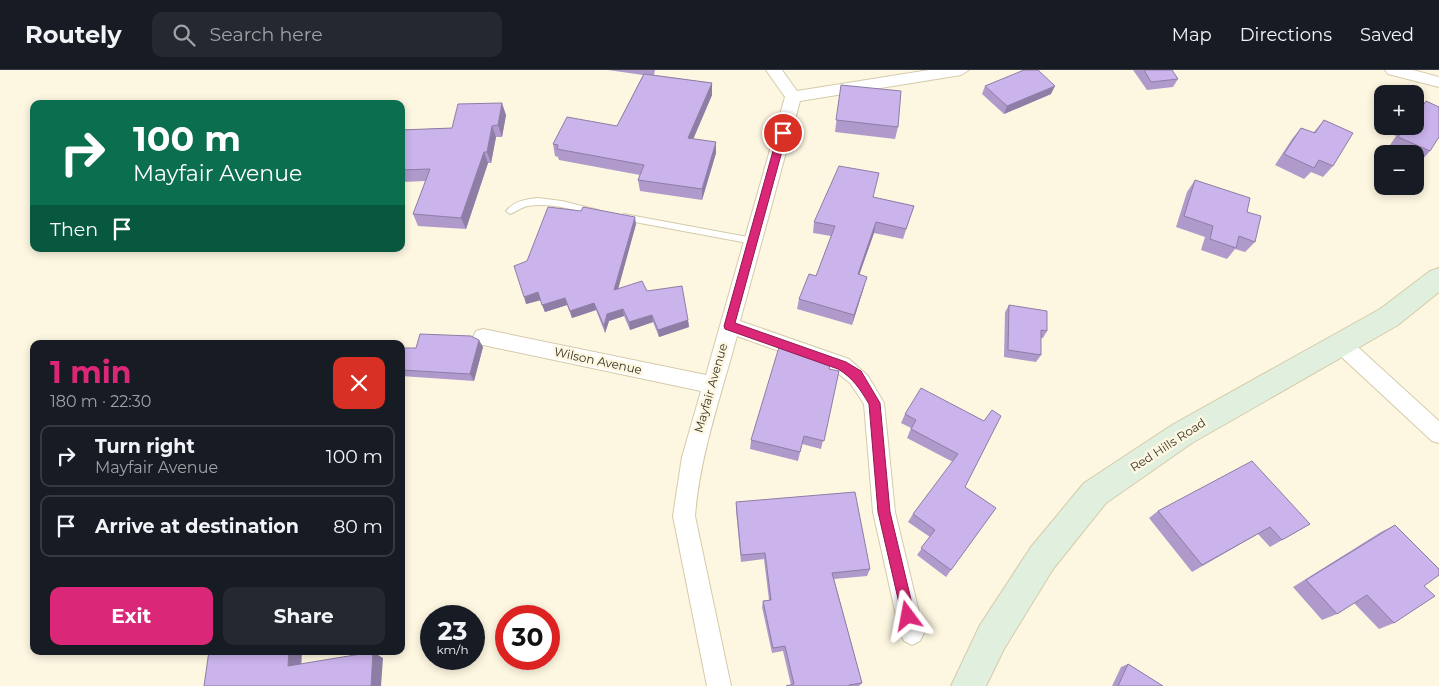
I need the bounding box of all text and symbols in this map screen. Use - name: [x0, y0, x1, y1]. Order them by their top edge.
- search box: [152, 12, 502, 57]
- text: Routely: [25, 20, 122, 49]
- icon: search: [170, 21, 198, 49]
- text: Search here: [210, 23, 323, 46]
- text: Map: [1172, 24, 1212, 46]
- text: Directions: [1240, 24, 1332, 46]
- text: Saved: [1360, 24, 1414, 46]
- map controls: [1374, 85, 1424, 195]
- button: +: [1374, 85, 1424, 135]
- pin: [762, 112, 804, 154]
- text: 100 m: [133, 117, 241, 160]
- icon: arrive: [769, 119, 797, 147]
- icon: right: [50, 120, 115, 185]
- button: −: [1374, 145, 1424, 195]
- text: Mayfair Avenue: [133, 160, 302, 187]
- icon: arrive: [108, 215, 136, 243]
- text: Then: [50, 218, 98, 241]
- street label: Mayfair Avenue: [691, 341, 730, 434]
- street label: Wilson Avenue: [553, 344, 643, 377]
- text: 1 min: [50, 354, 131, 391]
- button: close: [333, 357, 385, 409]
- text: 180 m · 22:30: [50, 392, 151, 411]
- street label: Red Hills Road: [1127, 415, 1208, 475]
- text: Turn right: [95, 435, 195, 458]
- icon: right: [52, 442, 80, 470]
- text: 100 m: [326, 445, 383, 468]
- text: Mayfair Avenue: [95, 458, 218, 477]
- icon: arrive: [52, 512, 80, 540]
- text: Arrive at destination: [95, 515, 299, 538]
- text: 80 m: [333, 515, 383, 538]
- button: Exit: [50, 587, 213, 645]
- button: Share: [223, 587, 385, 645]
- position arrow: [881, 589, 933, 641]
- speed limit sign: 30: [495, 605, 560, 670]
- text: 23: [438, 616, 467, 646]
- text: km/h: [436, 642, 469, 657]

